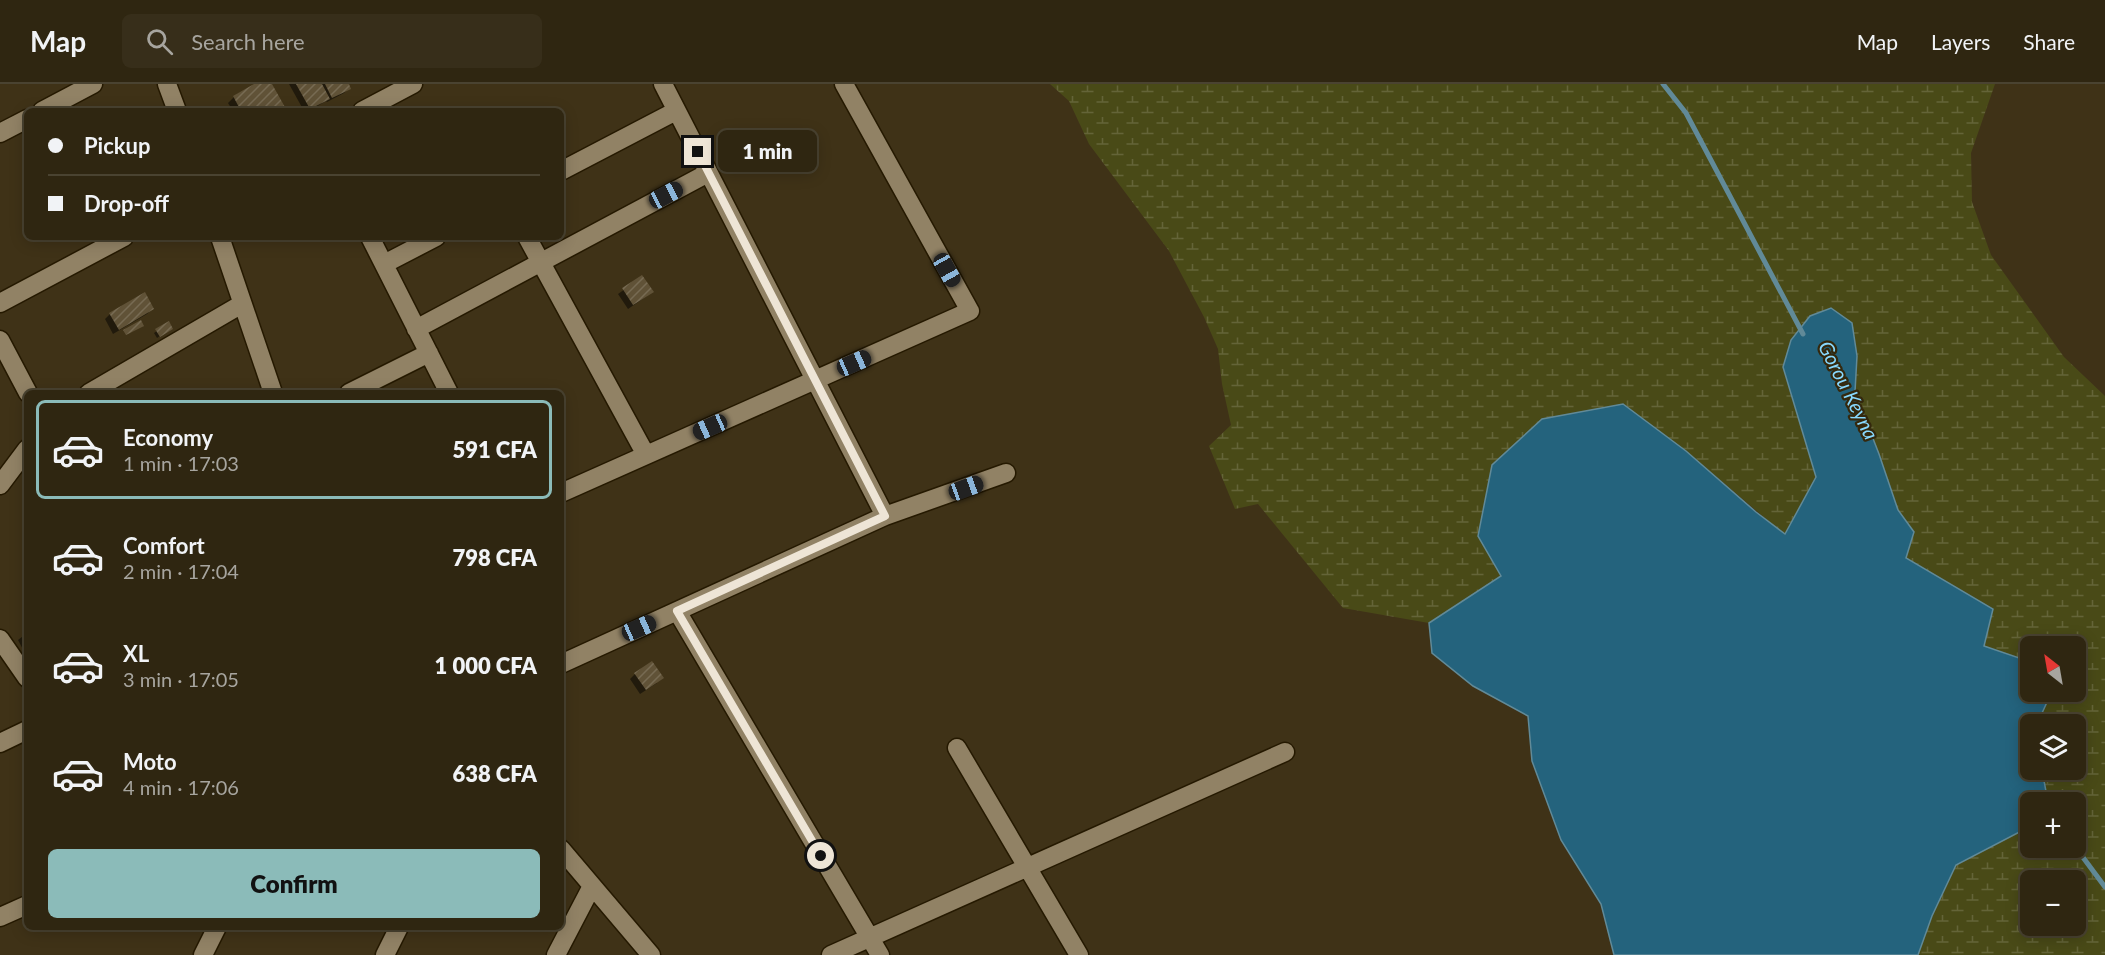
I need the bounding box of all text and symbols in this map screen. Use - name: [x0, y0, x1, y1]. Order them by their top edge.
- search box: [122, 14, 542, 68]
- text: Map: [30, 24, 86, 58]
- icon: search: [143, 25, 176, 58]
- text: Search here: [191, 28, 305, 55]
- text: Map: [1857, 29, 1898, 54]
- text: Layers: [1931, 29, 1990, 54]
- text: Share: [2023, 29, 2075, 54]
- callout: 1 min: [719, 131, 818, 173]
- text: Pickup: [84, 132, 150, 159]
- route end: [684, 138, 711, 165]
- text: 1 min: [743, 139, 792, 163]
- car: [646, 179, 686, 211]
- text: Drop-off: [84, 190, 169, 217]
- car: [930, 250, 964, 290]
- water label: Gorou Keyna: [1814, 337, 1884, 443]
- car: [834, 347, 874, 379]
- car: [690, 411, 730, 443]
- icon: car: [51, 423, 105, 477]
- text: Economy: [123, 424, 213, 451]
- text: 591 CFA: [452, 436, 537, 463]
- text: 1 min · 17:03: [123, 451, 239, 475]
- car: [946, 473, 986, 503]
- icon: car: [51, 531, 105, 585]
- text: Comfort: [123, 532, 205, 559]
- text: 798 CFA: [452, 544, 537, 571]
- text: 2 min · 17:04: [123, 559, 239, 583]
- car: [619, 612, 659, 644]
- north arrow: [2020, 636, 2086, 702]
- map controls: [2020, 636, 2086, 936]
- icon: car: [51, 639, 105, 693]
- text: XL: [123, 640, 149, 667]
- text: 1 000 CFA: [435, 652, 537, 679]
- text: 3 min · 17:05: [123, 667, 239, 691]
- button: layers: [2020, 714, 2086, 780]
- icon: car: [51, 747, 105, 801]
- text: Moto: [123, 748, 177, 775]
- text: 638 CFA: [452, 760, 537, 787]
- text: 4 min · 17:06: [123, 775, 239, 799]
- button: +: [2020, 792, 2086, 858]
- route start: [807, 842, 834, 869]
- button: Confirm: [48, 849, 540, 918]
- button: −: [2020, 870, 2086, 936]

